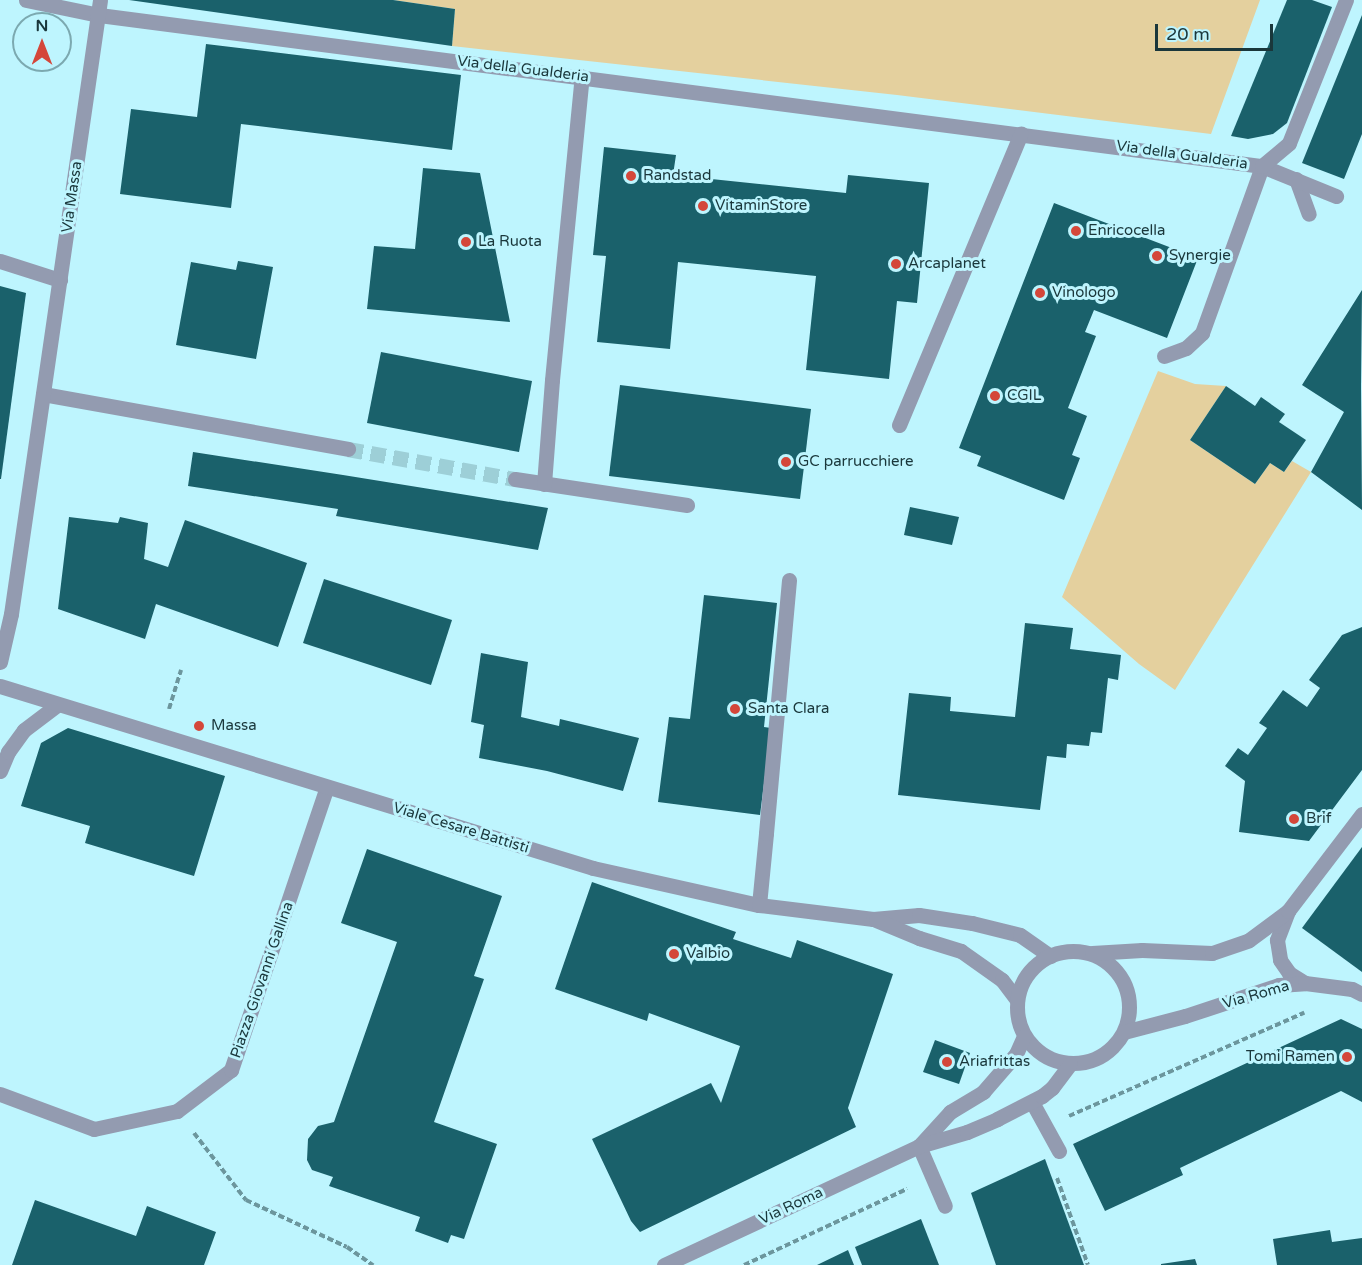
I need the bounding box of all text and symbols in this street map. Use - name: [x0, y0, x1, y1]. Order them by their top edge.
- north arrow: [12, 12, 72, 72]
- scale bar: [1158, 12, 1276, 50]
- text: N: [36, 16, 48, 36]
- text: 20 m: [1166, 23, 1210, 45]
- street label: Via della Gualderia: [456, 52, 590, 86]
- street label: Via della Gualderia: [1115, 137, 1249, 173]
- street label: Via Massa: [58, 160, 86, 234]
- place label: Randstad: [643, 167, 711, 185]
- marker: Randstad: [624, 169, 638, 183]
- place label: VitaminStore: [715, 197, 807, 215]
- marker: VitaminStore: [696, 199, 710, 213]
- place label: Enricocella: [1088, 222, 1165, 240]
- marker: Enricocella: [1069, 224, 1083, 238]
- place label: La Ruota: [478, 233, 542, 251]
- marker: La Ruota: [459, 235, 473, 249]
- place label: Synergie: [1169, 247, 1231, 265]
- marker: Synergie: [1150, 249, 1164, 263]
- place label: Arcaplanet: [908, 255, 986, 273]
- marker: Arcaplanet: [889, 257, 903, 271]
- place label: Vinologo: [1052, 284, 1116, 302]
- marker: Vinologo: [1033, 286, 1047, 300]
- place label: CGIL: [1007, 387, 1041, 405]
- marker: CGIL: [988, 389, 1002, 403]
- place label: GC parrucchiere: [798, 453, 913, 471]
- marker: GC parrucchiere: [779, 455, 793, 469]
- marker: Santa Clara: [726, 700, 744, 718]
- place label: Santa Clara: [748, 700, 829, 718]
- place label: Massa: [211, 717, 257, 735]
- marker: Massa: [192, 719, 206, 733]
- street label: Viale Cesare Battisti: [391, 799, 531, 857]
- place label: Brif: [1306, 810, 1331, 828]
- marker: Brif: [1287, 812, 1301, 826]
- street label: Piazza Giovanni Gallina: [227, 899, 297, 1061]
- place label: Valbio: [686, 945, 730, 963]
- marker: Valbio: [667, 947, 681, 961]
- street label: Via Roma: [1221, 977, 1291, 1013]
- place label: Tomi Ramen: [1246, 1048, 1335, 1066]
- marker: Tomi Ramen: [1340, 1050, 1354, 1064]
- place label: Ariafrittas: [959, 1053, 1030, 1071]
- marker: Ariafrittas: [940, 1055, 954, 1069]
- street label: Via Roma: [756, 1183, 826, 1229]

